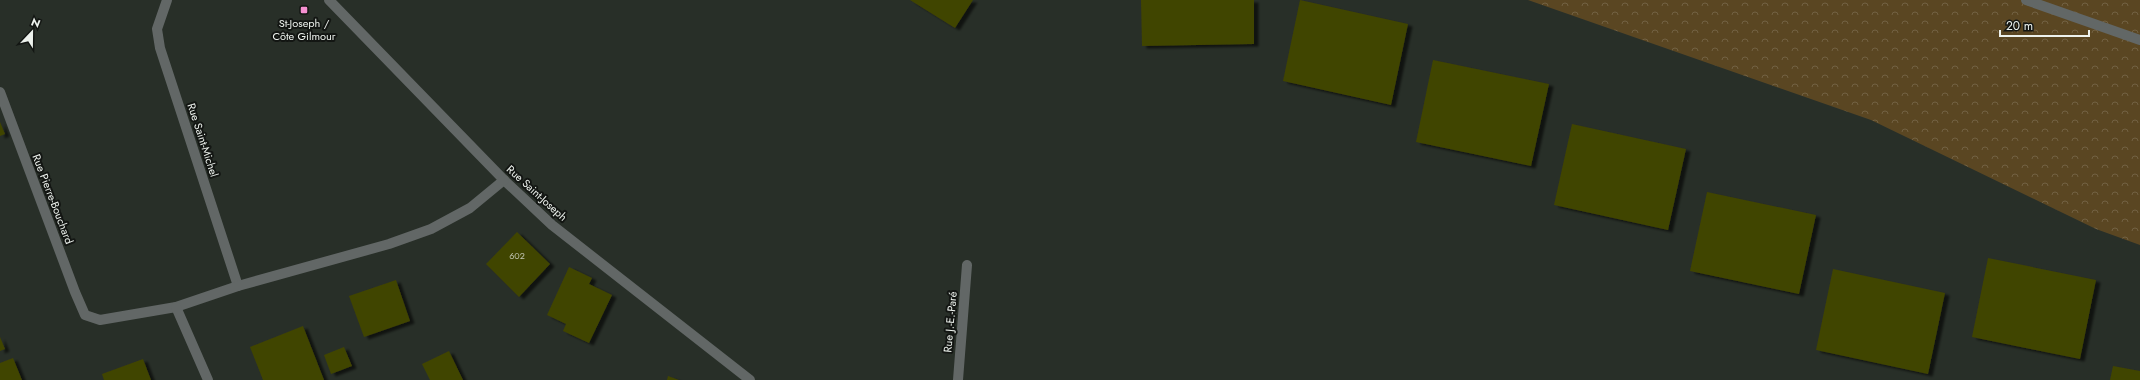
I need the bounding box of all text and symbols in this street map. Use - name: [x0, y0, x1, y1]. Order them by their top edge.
- marker: St-Joseph / Côte Gilmour: [299, 5, 309, 15]
- north arrow: [12, 12, 52, 52]
- scale bar: [2000, 12, 2089, 38]
- text: N: [29, 14, 43, 32]
- place label: St-Joseph / Côte Gilmour: [272, 15, 336, 44]
- text: 20 m: [2006, 17, 2033, 35]
- street label: Rue Saint-Michel: [184, 101, 222, 179]
- street label: Rue Pierre-Bouchard: [28, 152, 78, 246]
- street label: Rue Saint-Joseph: [503, 161, 571, 225]
- house number: 602: [509, 249, 525, 262]
- street label: Rue J.-E.-Paré: [939, 291, 961, 353]

